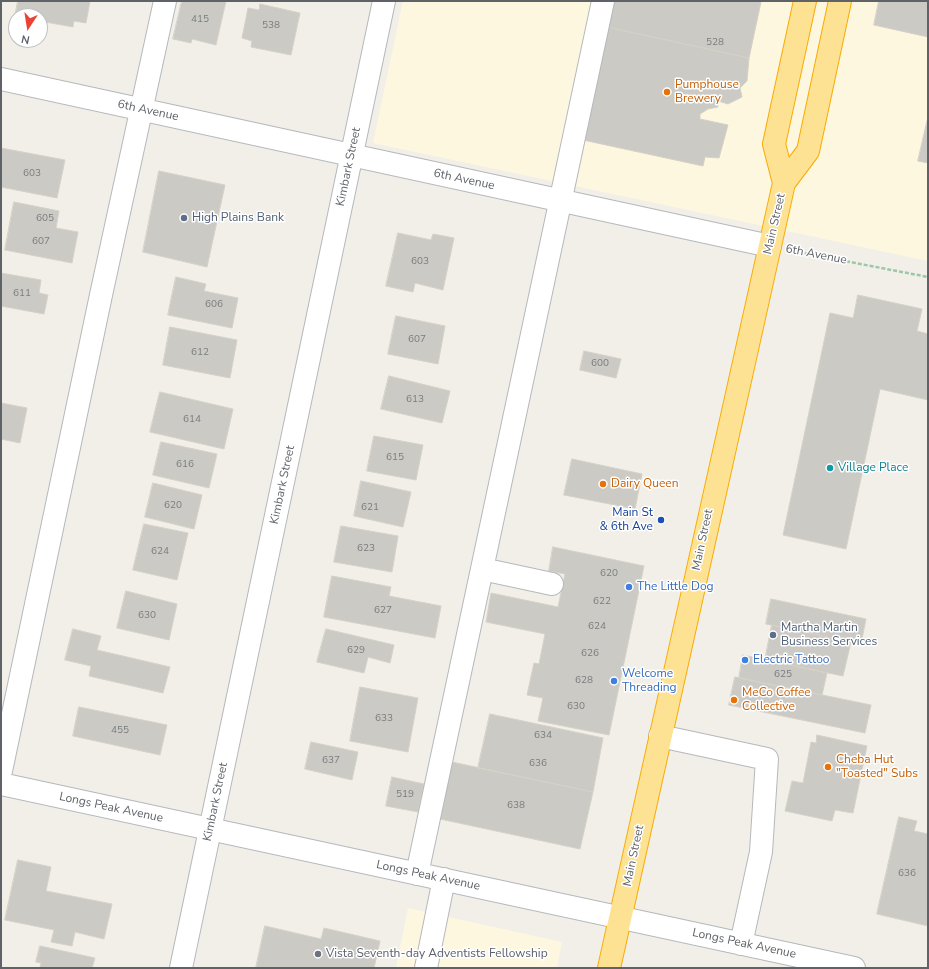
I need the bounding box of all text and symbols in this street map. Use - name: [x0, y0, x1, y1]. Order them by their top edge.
- north arrow: [8, 8, 48, 48]
- house number: 415: [191, 14, 209, 26]
- house number: 538: [262, 20, 280, 32]
- text: N: [20, 31, 31, 47]
- house number: 528: [706, 37, 724, 49]
- place label: Pumphouse Brewery: [675, 78, 739, 106]
- marker: Pumphouse Brewery: [662, 87, 672, 97]
- street label: 6th Avenue: [116, 97, 180, 125]
- street label: Kimbark Street: [334, 126, 364, 208]
- street label: 6th Avenue: [432, 166, 496, 194]
- house number: 603: [23, 168, 41, 180]
- street label: Main Street: [761, 192, 789, 256]
- place label: High Plains Bank: [192, 211, 284, 225]
- house number: 605: [36, 213, 54, 225]
- marker: High Plains Bank: [179, 213, 189, 223]
- house number: 607: [32, 236, 50, 248]
- street label: 6th Avenue: [784, 242, 848, 268]
- house number: 603: [411, 256, 429, 268]
- house number: 611: [13, 288, 31, 300]
- house number: 606: [205, 299, 223, 311]
- house number: 607: [408, 334, 426, 346]
- house number: 612: [191, 347, 209, 359]
- house number: 600: [591, 358, 609, 370]
- house number: 613: [406, 394, 424, 406]
- house number: 614: [183, 414, 201, 426]
- street label: Kimbark Street: [268, 444, 298, 526]
- house number: 615: [386, 452, 404, 464]
- house number: 616: [176, 459, 194, 471]
- place label: Village Place: [838, 461, 908, 475]
- marker: Village Place: [825, 463, 835, 473]
- place label: Dairy Queen: [611, 477, 678, 491]
- marker: Dairy Queen: [598, 479, 608, 489]
- house number: 620: [164, 500, 182, 512]
- house number: 621: [361, 502, 379, 514]
- place label: Main St & 6th Ave: [599, 506, 653, 534]
- street label: Main Street: [690, 508, 716, 572]
- marker: Main St & 6th Ave: [656, 515, 666, 525]
- house number: 623: [357, 543, 375, 555]
- house number: 624: [151, 546, 169, 558]
- house number: 620: [600, 568, 618, 580]
- place label: The Little Dog: [637, 580, 714, 594]
- marker: The Little Dog: [624, 582, 634, 592]
- house number: 622: [593, 596, 611, 608]
- house number: 627: [374, 605, 392, 617]
- house number: 630: [138, 610, 156, 622]
- house number: 624: [588, 621, 606, 633]
- place label: Martha Martin Business Services: [781, 621, 877, 649]
- marker: Martha Martin Business Services: [768, 630, 778, 640]
- house number: 629: [347, 645, 365, 657]
- house number: 626: [581, 648, 599, 660]
- place label: Electric Tattoo: [753, 653, 830, 667]
- marker: Electric Tattoo: [740, 655, 750, 665]
- place label: Welcome Threading: [622, 667, 677, 695]
- house number: 625: [774, 669, 792, 681]
- house number: 628: [575, 675, 593, 687]
- marker: Welcome Threading: [609, 676, 619, 686]
- place label: MeCo Coffee Collective: [742, 686, 811, 714]
- marker: MeCo Coffee Collective: [729, 695, 739, 705]
- house number: 630: [567, 701, 585, 713]
- house number: 633: [375, 713, 393, 725]
- house number: 455: [111, 725, 129, 737]
- house number: 634: [534, 730, 552, 742]
- place label: Cheba Hut "Toasted" Subs: [836, 753, 918, 781]
- house number: 637: [322, 755, 340, 767]
- house number: 636: [529, 758, 547, 770]
- street label: Kimbark Street: [201, 761, 231, 843]
- marker: Cheba Hut "Toasted" Subs: [823, 762, 833, 772]
- house number: 519: [396, 789, 414, 801]
- street label: Longs Peak Avenue: [58, 790, 164, 826]
- house number: 638: [507, 800, 525, 812]
- street label: Main Street: [621, 824, 647, 888]
- street label: Longs Peak Avenue: [375, 858, 481, 894]
- house number: 636: [898, 868, 916, 880]
- street label: Longs Peak Avenue: [691, 926, 797, 962]
- place label: Vista Seventh-day Adventists Fellowship: [326, 947, 548, 961]
- marker: Vista Seventh-day Adventists Fellowship: [313, 949, 323, 959]

